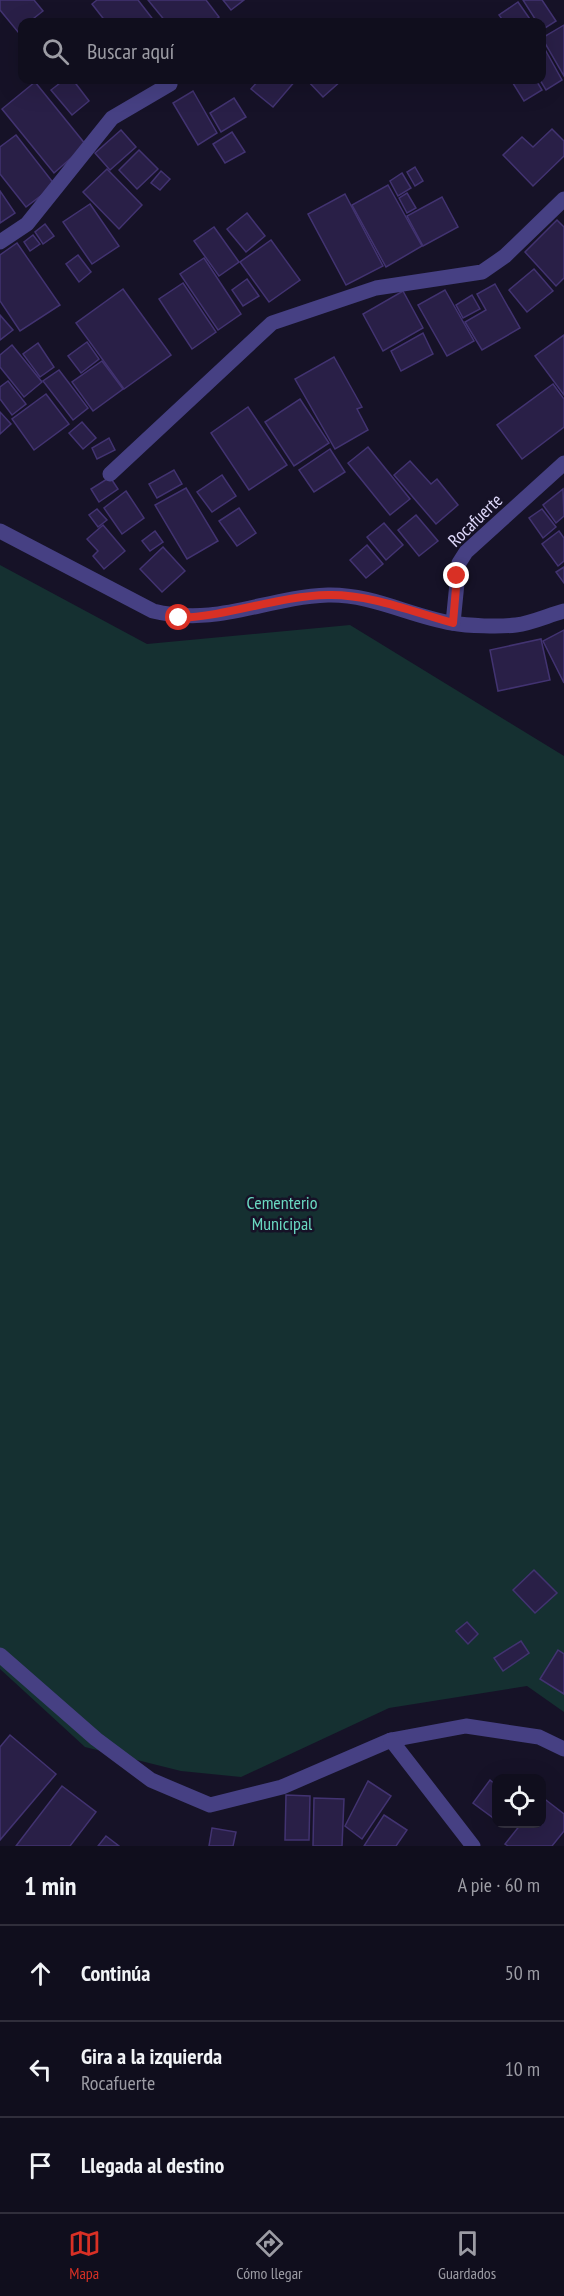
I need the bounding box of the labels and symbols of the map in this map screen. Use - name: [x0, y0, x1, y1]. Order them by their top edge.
- street label: Rocafuerte: [443, 489, 507, 551]
- route end: [443, 562, 469, 588]
- route start: [165, 604, 191, 630]
- park label: Cementerio Municipal: [246, 1191, 318, 1235]

